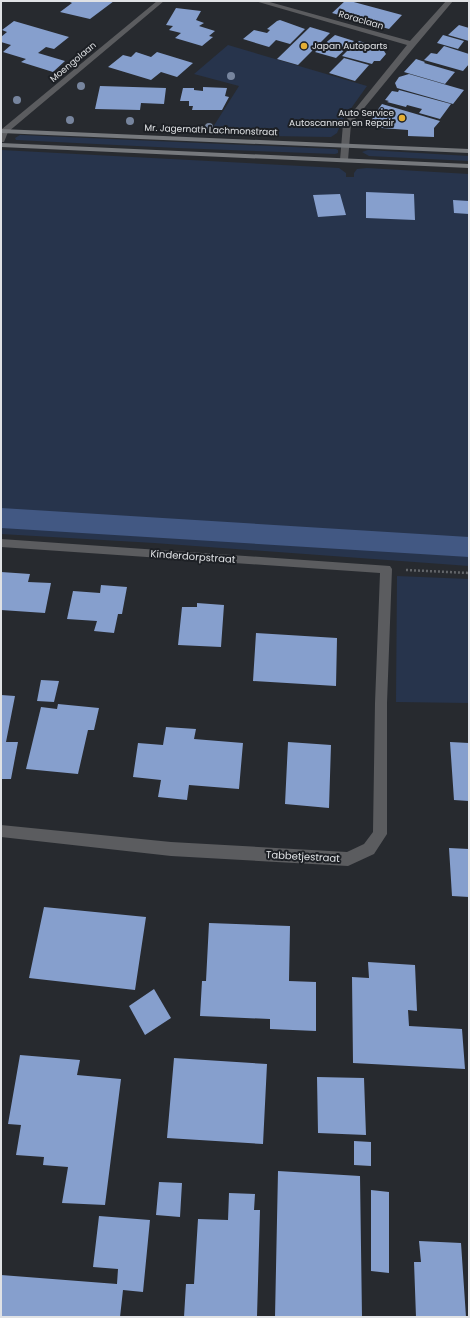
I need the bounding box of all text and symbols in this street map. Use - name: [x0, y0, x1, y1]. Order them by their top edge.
- street label: Roraclaan: [337, 8, 385, 32]
- street label: Moengolaan: [47, 39, 99, 85]
- place label: Japan Autoparts: [312, 40, 388, 52]
- marker: Japan Autoparts: [299, 41, 309, 51]
- place label: Auto Service Autoscannen en Repair: [289, 107, 395, 129]
- marker: Auto Service Autoscannen en Repair: [397, 113, 407, 123]
- street label: Mr. Jagernath Lachmonstraat: [144, 122, 278, 138]
- street label: Kinderdorpstraat: [150, 546, 236, 567]
- street label: Tabbetjestraat: [266, 847, 341, 866]

